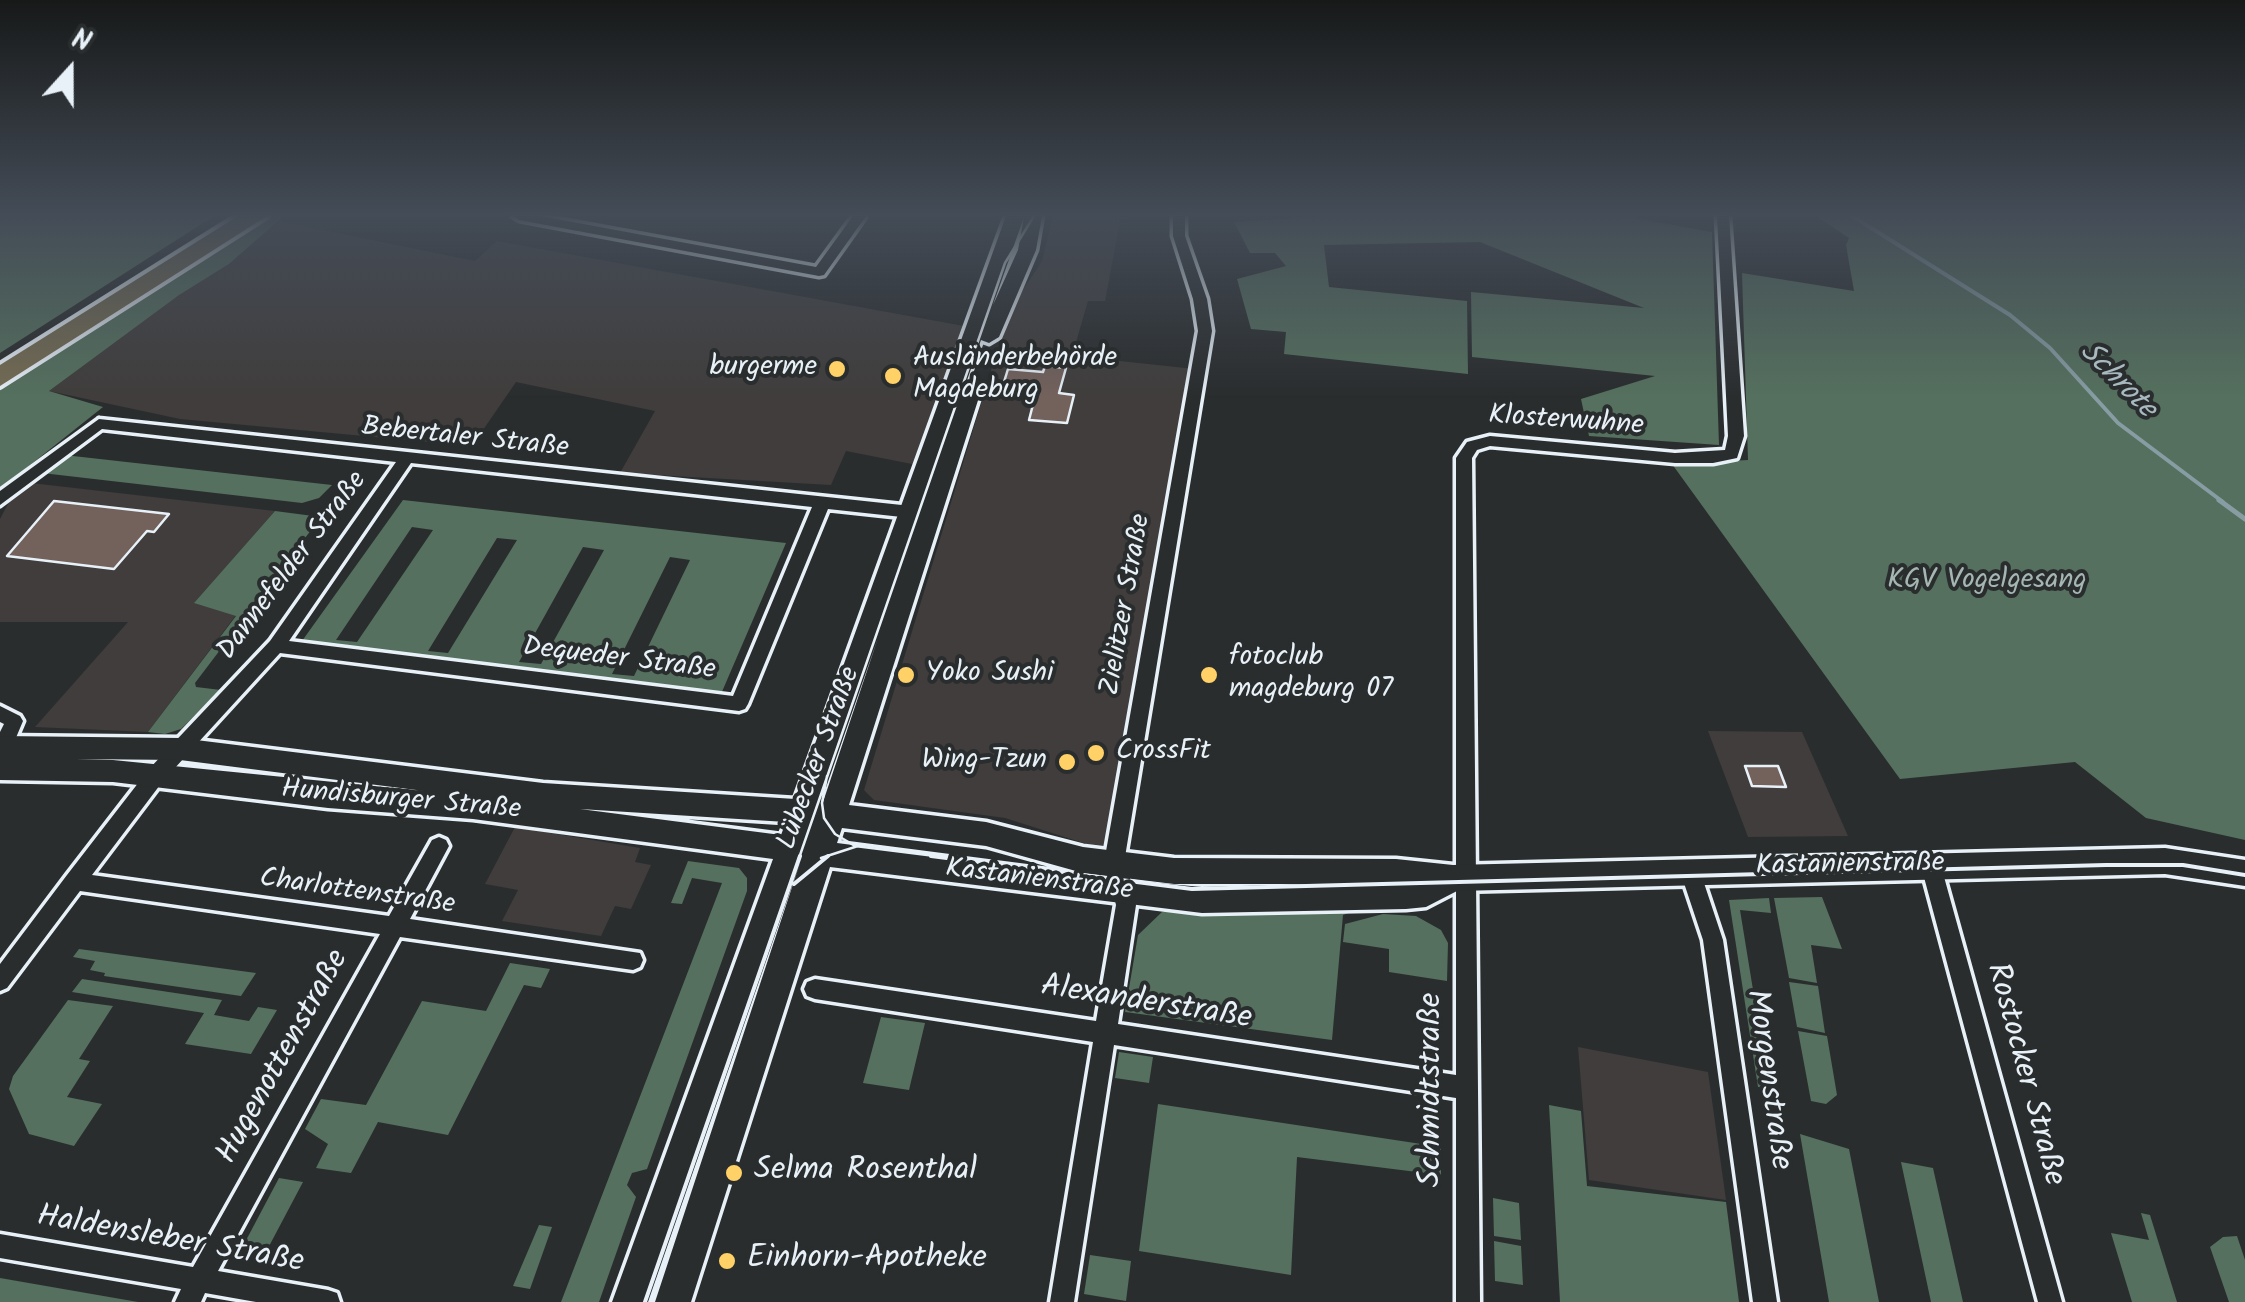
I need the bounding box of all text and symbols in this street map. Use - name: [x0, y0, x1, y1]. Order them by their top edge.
- text: N: [65, 17, 97, 66]
- north arrow: [20, 20, 120, 120]
- water label: Schrote: [2070, 336, 2162, 428]
- place label: Ausländerbehörde Magdeburg: [913, 343, 1117, 409]
- place label: burgerme: [710, 352, 817, 386]
- marker: burgerme: [826, 358, 848, 380]
- marker: Ausländerbehörde Magdeburg: [882, 365, 904, 387]
- street label: Klosterwuhne: [1487, 401, 1645, 445]
- street label: Bebertaler Straße: [360, 412, 570, 468]
- street label: Dannefelder Straße: [212, 466, 376, 668]
- street label: Zielitzer Straße: [1096, 512, 1160, 698]
- park label: KGV Vogelgesang: [1887, 565, 2087, 599]
- street label: Dequeder Straße: [521, 632, 717, 690]
- place label: fotoclub magdeburg 07: [1229, 642, 1393, 708]
- place label: Yoko Sushi: [926, 658, 1054, 692]
- street label: Lübecker Straße: [772, 663, 870, 855]
- marker: Yoko Sushi: [895, 664, 917, 686]
- marker: fotoclub magdeburg 07: [1198, 664, 1220, 686]
- place label: CrossFit: [1116, 736, 1211, 770]
- marker: CrossFit: [1085, 742, 1107, 764]
- place label: Wing-Tzun: [922, 745, 1047, 779]
- marker: Wing-Tzun: [1056, 751, 1078, 773]
- street label: Hundisburger Straße: [280, 775, 522, 829]
- street label: Kastanienstraße: [1755, 849, 1945, 885]
- street label: Kastanienstraße: [943, 854, 1135, 910]
- street label: Charlottenstraße: [257, 864, 457, 924]
- street label: Hugenottenstraße: [210, 944, 360, 1172]
- street label: Rostocker Straße: [1975, 959, 2071, 1191]
- street label: Alexanderstraße: [1038, 969, 1254, 1041]
- street label: Morgenstraße: [1734, 987, 1798, 1173]
- street label: Schmidtstraße: [1415, 993, 1453, 1187]
- place label: Selma Rosenthal: [754, 1154, 977, 1192]
- marker: Selma Rosenthal: [723, 1162, 745, 1184]
- street label: Haldensleber Straße: [34, 1200, 306, 1284]
- place label: Einhorn-Apotheke: [747, 1242, 987, 1280]
- marker: Einhorn-Apotheke: [716, 1250, 738, 1272]

